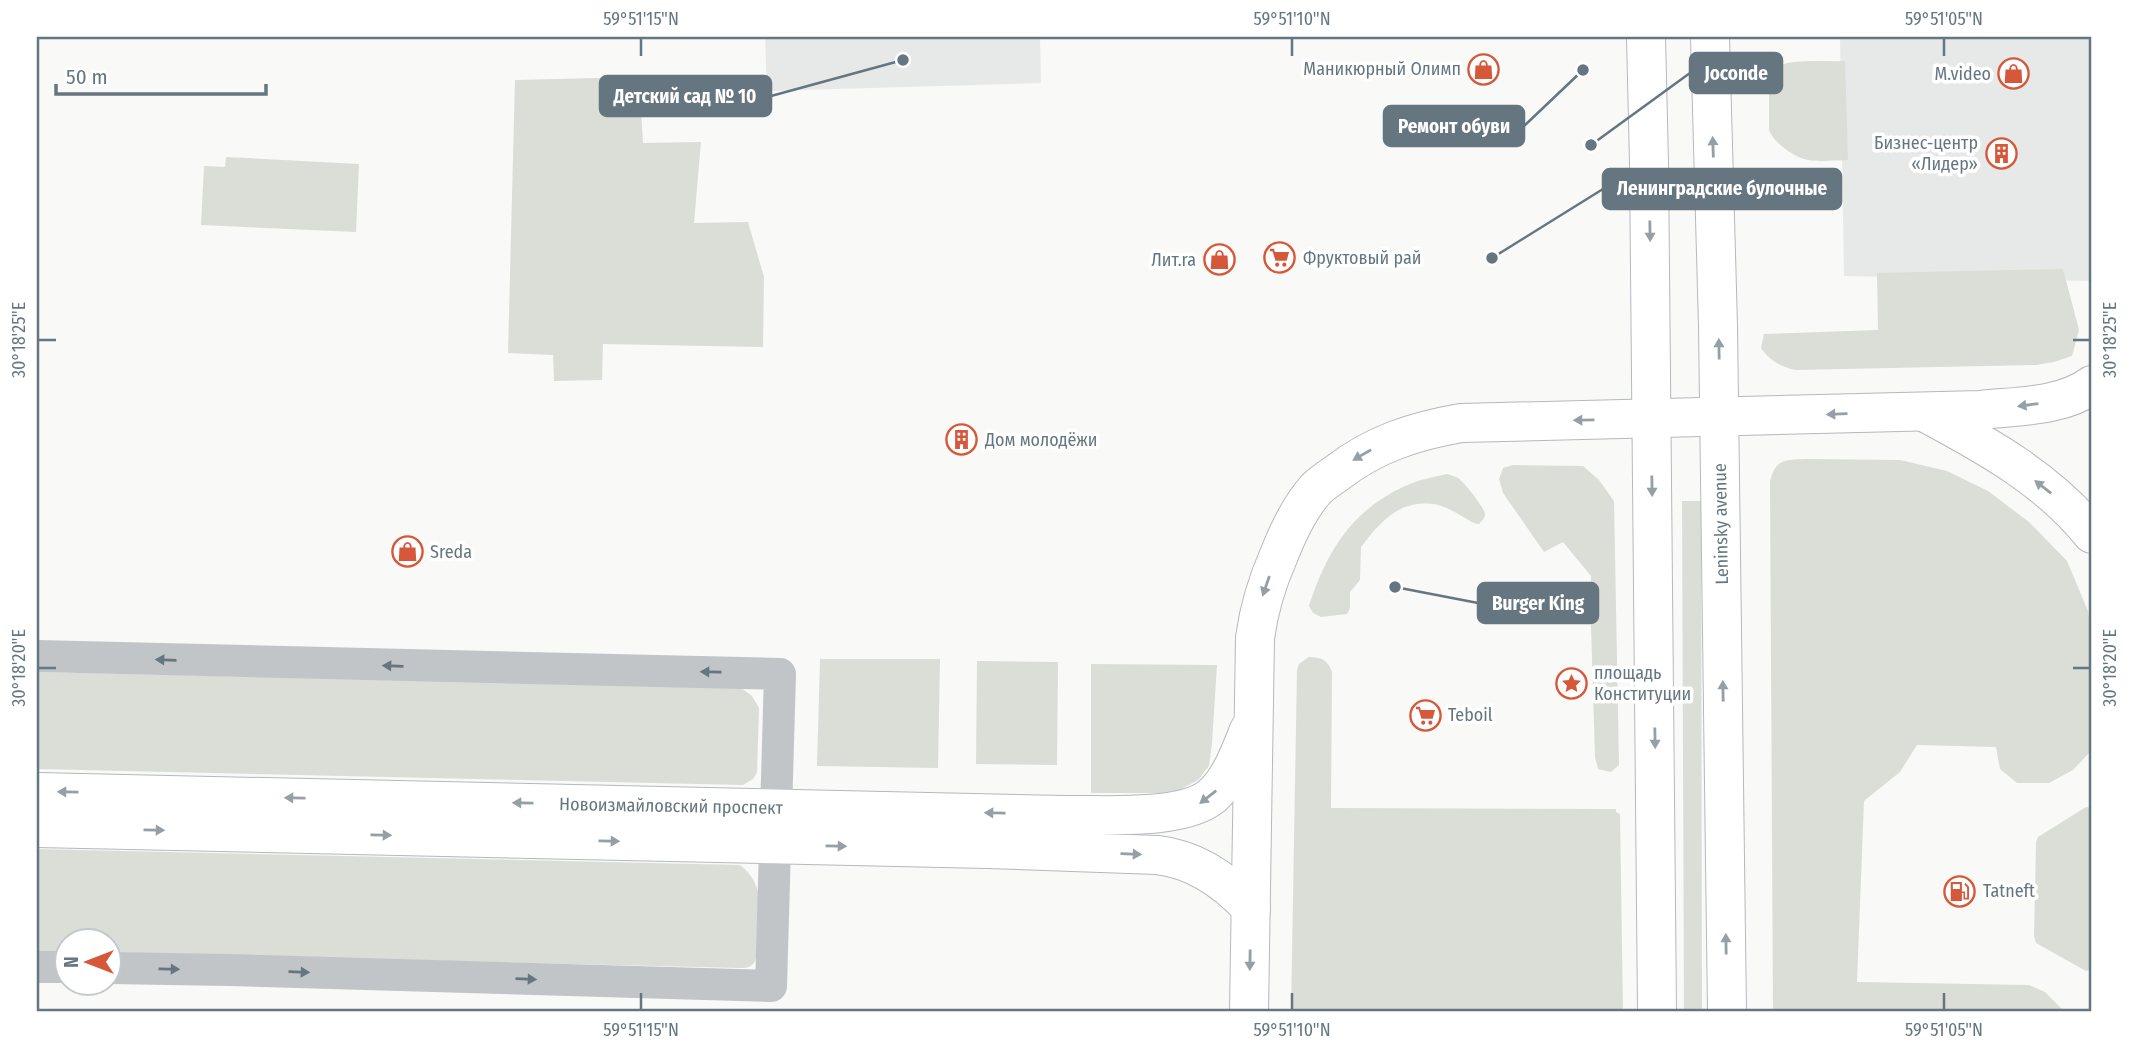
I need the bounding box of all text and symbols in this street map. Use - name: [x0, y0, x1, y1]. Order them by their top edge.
- text: 59°51'15"N: [603, 8, 679, 30]
- text: 59°51'10"N: [1253, 8, 1331, 30]
- text: 59°51'05"N: [1905, 8, 1983, 30]
- scale bar: [56, 52, 266, 96]
- shop icon: Маникюрный Олимп: [1467, 52, 1501, 86]
- callout: Joconde: [1690, 53, 1782, 93]
- shop icon: M.video: [1997, 57, 2031, 91]
- place label: Маникюрный Олимп: [1303, 58, 1461, 80]
- text: Joconde: [1703, 62, 1768, 85]
- place label: M.video: [1935, 63, 1991, 85]
- text: 50 m: [66, 64, 108, 90]
- callout: Детский сад № 10: [600, 76, 771, 116]
- text: Детский сад № 10: [613, 85, 756, 108]
- callout: Ремонт обуви: [1384, 106, 1524, 146]
- text: Ремонт обуви: [1398, 115, 1510, 138]
- place label: Бизнес-центр «Лидер»: [1874, 132, 1978, 175]
- one-way arrow: [1707, 136, 1719, 158]
- building icon: Бизнес-центр «Лидер»: [1984, 136, 2018, 170]
- callout: Ленинградские булочные: [1603, 169, 1841, 209]
- text: Ленинградские булочные: [1617, 177, 1828, 200]
- one-way arrow: [1644, 220, 1656, 242]
- supermarket icon: Фруктовый рай: [1263, 241, 1297, 275]
- shop icon: Лит.ra: [1202, 243, 1236, 277]
- place label: Фруктовый рай: [1303, 247, 1421, 269]
- place label: Лит.ra: [1151, 249, 1196, 271]
- text: 30°18'25"E: [8, 302, 30, 378]
- text: 30°18'25"E: [2099, 302, 2121, 378]
- one-way arrow: [1713, 338, 1725, 360]
- one-way arrow: [2017, 399, 2039, 410]
- one-way arrow: [1826, 408, 1848, 419]
- one-way arrow: [1572, 414, 1594, 425]
- building icon: Дом молодёжи: [945, 423, 979, 457]
- place label: Дом молодёжи: [984, 429, 1097, 451]
- one-way arrow: [1353, 449, 1372, 461]
- street label: Leninsky avenue: [1709, 463, 1733, 585]
- one-way arrow: [1647, 476, 1658, 498]
- one-way arrow: [2034, 480, 2052, 495]
- shop icon: Sreda: [390, 535, 424, 569]
- place label: Sreda: [430, 541, 472, 563]
- one-way arrow: [1260, 576, 1271, 597]
- callout: Burger King: [1478, 583, 1598, 623]
- text: Burger King: [1492, 592, 1585, 615]
- text: 30°18'20"E: [8, 629, 30, 707]
- text: 30°18'20"E: [2099, 629, 2121, 707]
- one-way arrow: [155, 654, 177, 665]
- one-way arrow: [382, 660, 404, 671]
- place label: площадь Конституции: [1594, 662, 1691, 705]
- one-way arrow: [700, 666, 722, 678]
- place icon: площадь Конституции: [1554, 666, 1588, 700]
- one-way arrow: [1717, 680, 1729, 702]
- supermarket icon: Teboil: [1408, 698, 1442, 732]
- place label: Teboil: [1448, 704, 1493, 726]
- one-way arrow: [1649, 728, 1661, 750]
- one-way arrow: [57, 787, 79, 798]
- one-way arrow: [1200, 789, 1218, 804]
- one-way arrow: [284, 792, 306, 803]
- street label: Новоизмайловский проспект: [559, 793, 784, 819]
- one-way arrow: [511, 797, 533, 808]
- one-way arrow: [984, 808, 1006, 819]
- one-way arrow: [143, 825, 165, 836]
- one-way arrow: [371, 830, 393, 841]
- one-way arrow: [598, 835, 620, 846]
- one-way arrow: [826, 840, 848, 852]
- one-way arrow: [1120, 848, 1142, 859]
- fuel station icon: Tatneft: [1943, 874, 1977, 908]
- place label: Tatneft: [1983, 880, 2035, 902]
- north arrow: [52, 926, 122, 996]
- one-way arrow: [1720, 933, 1732, 955]
- one-way arrow: [1244, 949, 1256, 971]
- text: N: [60, 956, 83, 968]
- one-way arrow: [159, 963, 181, 975]
- one-way arrow: [288, 966, 310, 978]
- one-way arrow: [515, 973, 537, 985]
- text: 59°51'15"N: [603, 1019, 679, 1041]
- text: 59°51'10"N: [1253, 1019, 1331, 1041]
- text: 59°51'05"N: [1905, 1019, 1983, 1041]

